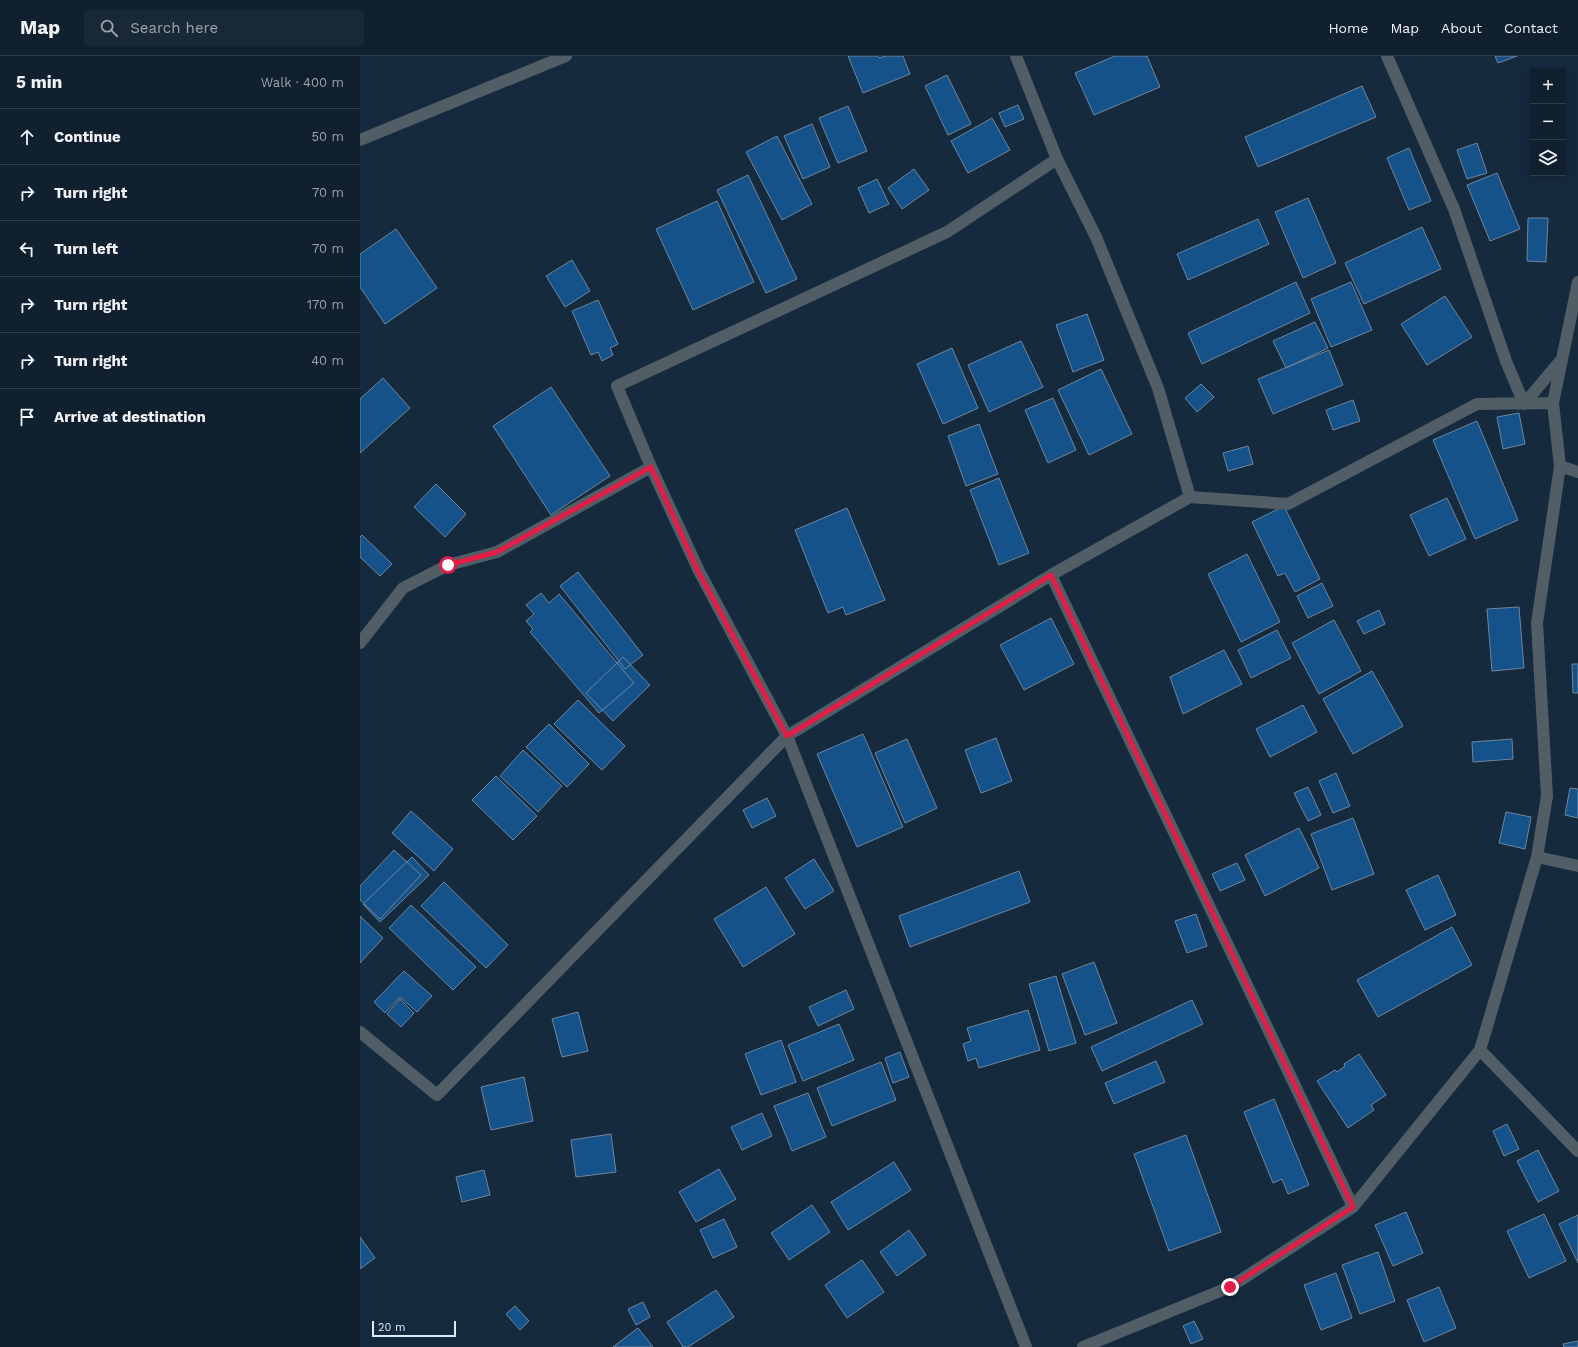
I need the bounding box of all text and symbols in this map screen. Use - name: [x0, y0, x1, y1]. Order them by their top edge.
- search box: [84, 10, 364, 46]
- text: Map: [20, 16, 60, 39]
- icon: search: [98, 17, 120, 39]
- text: Search here: [130, 19, 218, 37]
- text: Home: [1328, 20, 1368, 36]
- text: Map: [1390, 20, 1419, 36]
- text: About: [1441, 20, 1482, 36]
- text: Contact: [1504, 20, 1558, 36]
- map controls: [1530, 68, 1566, 176]
- button: +: [1530, 68, 1566, 104]
- text: 5 min: [16, 72, 62, 92]
- text: Walk · 400 m: [261, 75, 344, 90]
- button: −: [1530, 104, 1566, 140]
- icon: ahead: [16, 126, 38, 148]
- text: Continue: [54, 128, 121, 146]
- text: 50 m: [312, 129, 344, 144]
- button: layers: [1530, 140, 1566, 176]
- icon: right: [16, 182, 38, 204]
- text: Turn right: [54, 184, 127, 202]
- text: 70 m: [312, 185, 344, 200]
- icon: left: [16, 238, 38, 260]
- text: Turn left: [54, 240, 118, 258]
- text: 70 m: [312, 241, 344, 256]
- icon: right: [16, 294, 38, 316]
- text: Turn right: [54, 296, 127, 314]
- text: 170 m: [307, 297, 344, 312]
- icon: right: [16, 350, 38, 372]
- text: Turn right: [54, 352, 127, 370]
- text: 40 m: [311, 353, 344, 368]
- icon: arrive: [16, 406, 38, 428]
- text: Arrive at destination: [54, 408, 206, 426]
- route start: [439, 556, 457, 574]
- route end: [1221, 1278, 1239, 1296]
- scale bar: [372, 1319, 456, 1338]
- text: 20 m: [378, 1321, 406, 1334]

